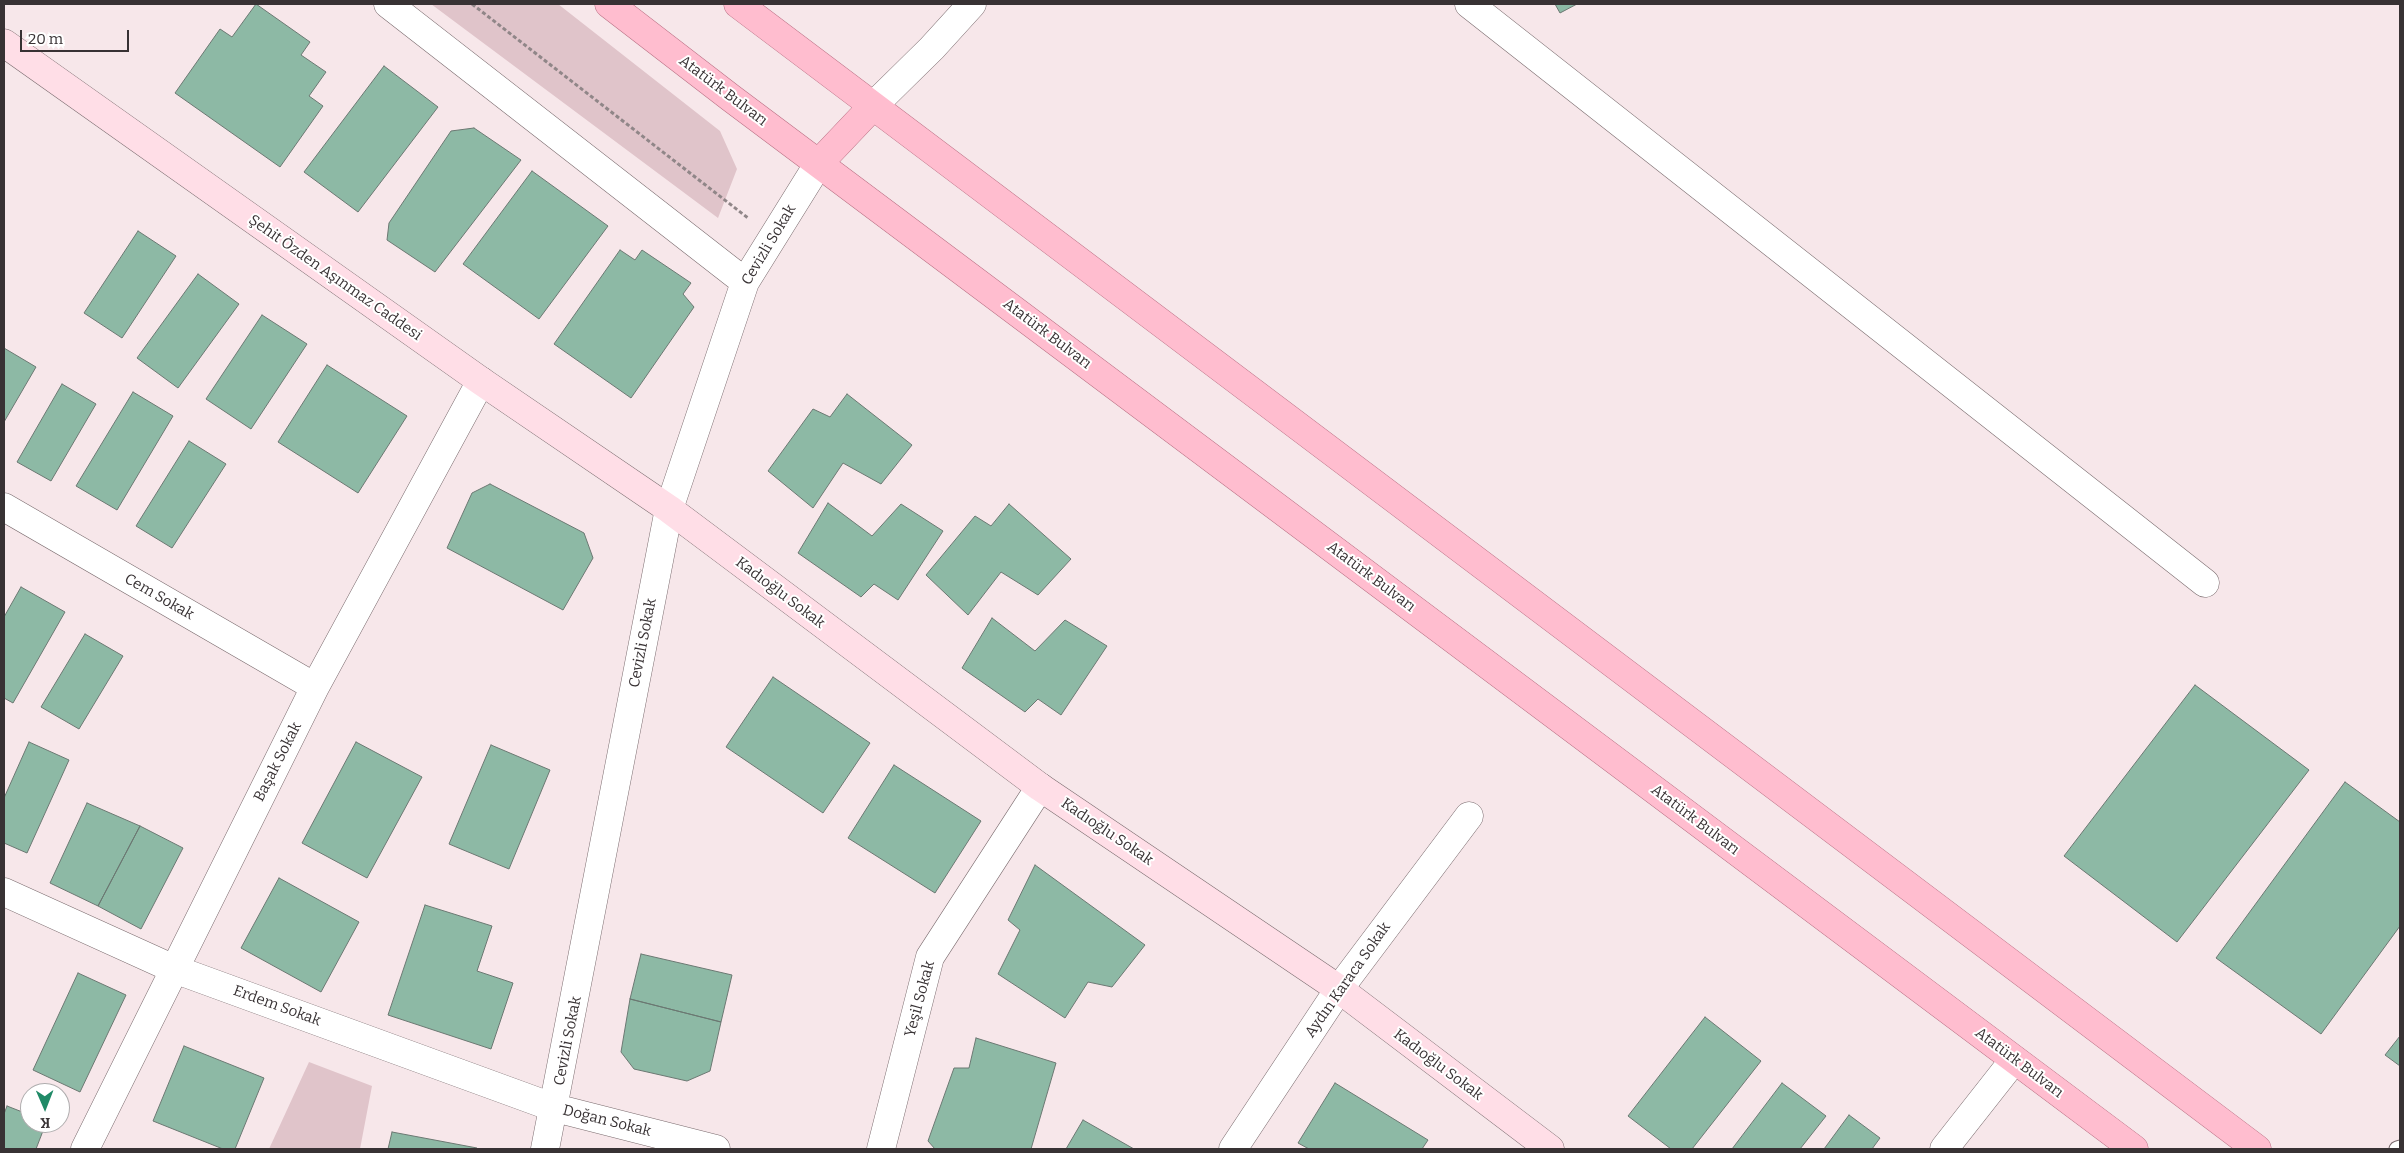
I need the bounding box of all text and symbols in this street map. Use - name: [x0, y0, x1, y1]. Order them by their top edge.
- scale bar: [22, 20, 131, 52]
- text: 20 m: [28, 30, 63, 48]
- street label: Atatürk Bulvarı: [675, 52, 771, 130]
- street label: Cevizli Sokak: [738, 202, 800, 288]
- street label: Şehit Özden Aşınmaz Caddesi: [245, 211, 425, 345]
- street label: Atatürk Bulvarı: [999, 295, 1095, 373]
- street label: Atatürk Bulvarı: [1323, 538, 1419, 616]
- street label: Kadıoğlu Sokak: [732, 554, 828, 632]
- street label: Cem Sokak: [121, 570, 197, 624]
- street label: Cevizli Sokak: [626, 597, 660, 689]
- street label: Başak Sokak: [250, 719, 306, 805]
- street label: Atatürk Bulvarı: [1647, 781, 1743, 859]
- street label: Kadıoğlu Sokak: [1058, 795, 1156, 869]
- street label: Aydın Karaca Sokak: [1301, 919, 1395, 1041]
- street label: Yeşil Sokak: [901, 959, 939, 1039]
- street label: Erdem Sokak: [231, 982, 323, 1030]
- street label: Cevizli Sokak: [551, 995, 585, 1087]
- street label: Atatürk Bulvarı: [1971, 1024, 2067, 1102]
- street label: Kadıoğlu Sokak: [1390, 1026, 1486, 1104]
- north arrow: [20, 1083, 70, 1133]
- street label: Doğan Sokak: [561, 1101, 653, 1141]
- text: K: [40, 1114, 50, 1131]

